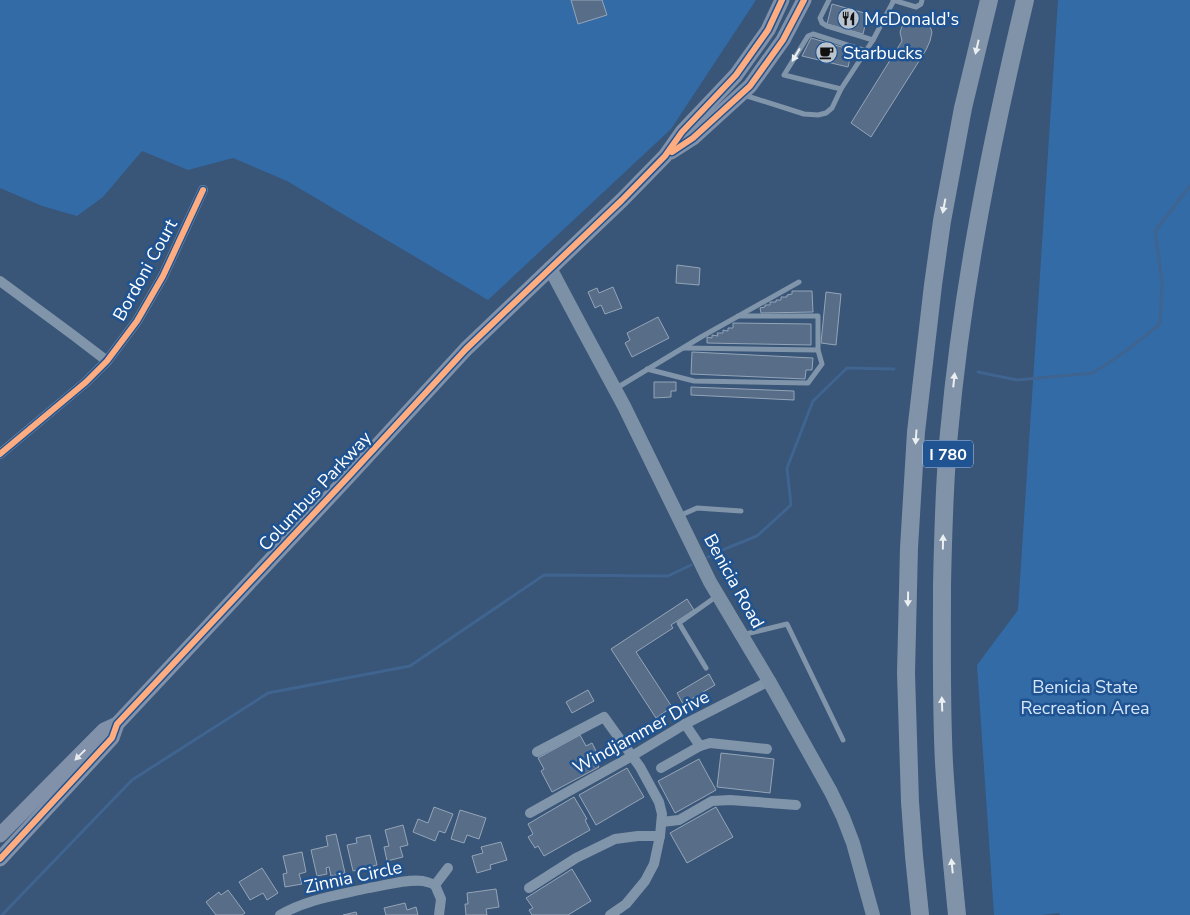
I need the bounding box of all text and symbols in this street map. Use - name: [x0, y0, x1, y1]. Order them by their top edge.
- restaurant icon: McDonald's: [836, 7, 860, 31]
- place label: McDonald's: [864, 7, 959, 31]
- one-way arrow: [973, 40, 981, 55]
- cafe icon: Starbucks: [815, 41, 839, 65]
- place label: Starbucks: [843, 41, 923, 65]
- one-way arrow: [791, 49, 800, 62]
- one-way arrow: [940, 199, 948, 215]
- street label: Bordoni Court: [107, 214, 183, 325]
- one-way arrow: [950, 371, 958, 387]
- street label: Columbus Parkway: [253, 425, 377, 556]
- one-way arrow: [912, 429, 920, 445]
- road number: I 780: [923, 440, 973, 468]
- street label: Benicia Road: [698, 529, 770, 633]
- one-way arrow: [939, 534, 947, 550]
- one-way arrow: [904, 592, 912, 608]
- park label: Benicia State Recreation Area: [1020, 675, 1150, 720]
- street label: Windjammer Drive: [568, 684, 714, 780]
- one-way arrow: [938, 696, 946, 712]
- one-way arrow: [74, 749, 86, 761]
- street label: Zinnia Circle: [302, 855, 404, 899]
- one-way arrow: [948, 858, 956, 874]

